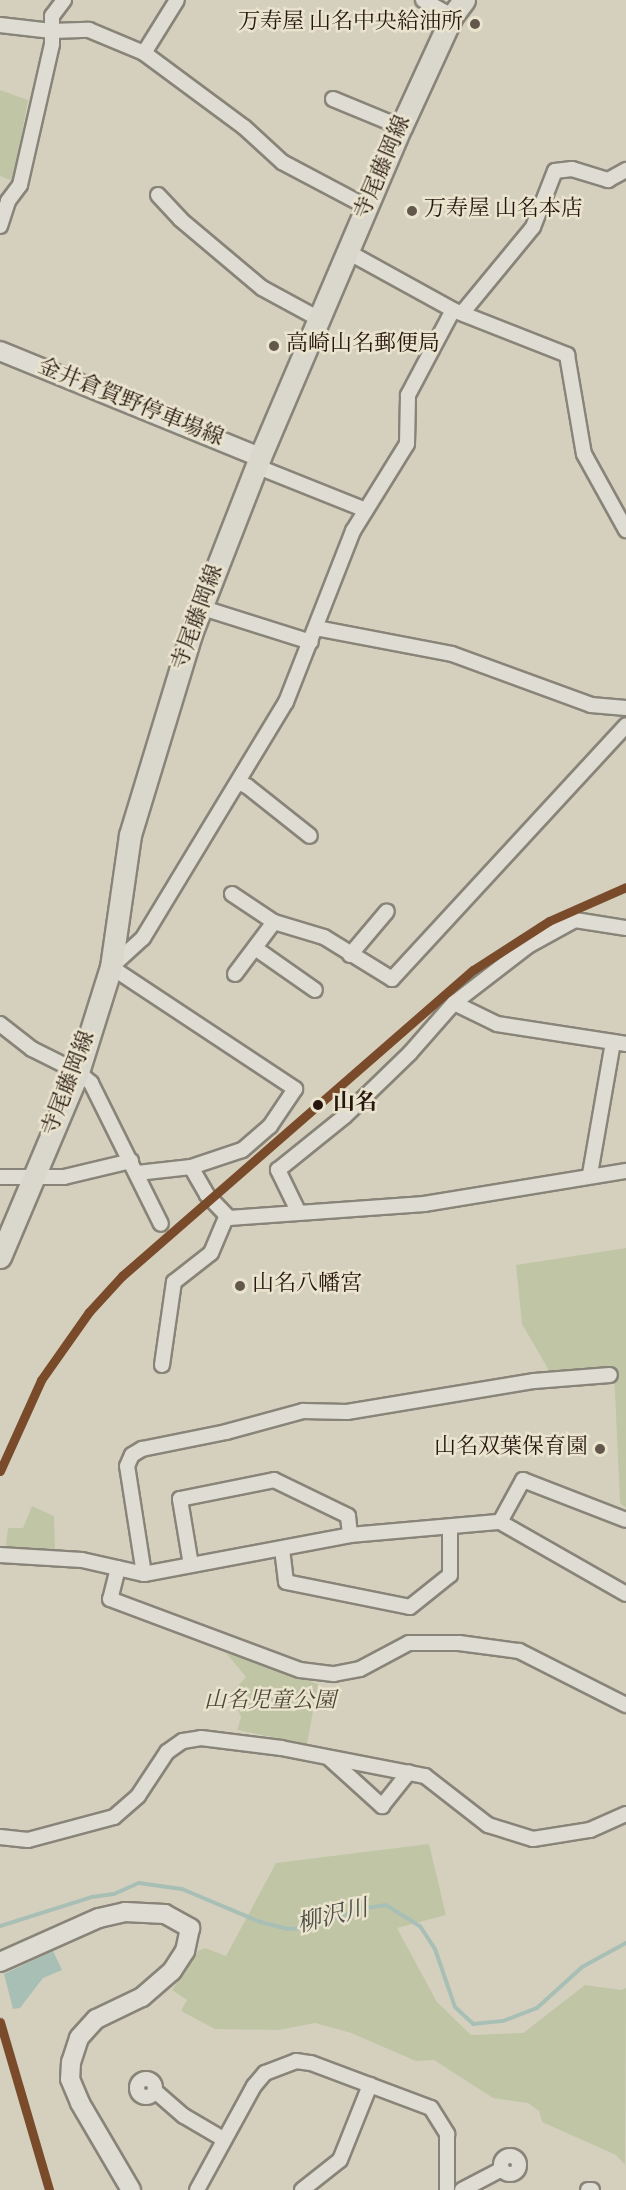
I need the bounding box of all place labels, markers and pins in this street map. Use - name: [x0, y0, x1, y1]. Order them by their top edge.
- place label: 万寿屋 山名中央給油所: [238, 11, 463, 37]
- marker: 万寿屋 山名中央給油所: [468, 17, 482, 31]
- place label: 万寿屋 山名本店: [424, 198, 583, 224]
- marker: 万寿屋 山名本店: [405, 204, 419, 218]
- place label: 高崎山名郵便局: [286, 333, 440, 359]
- marker: 高崎山名郵便局: [267, 339, 281, 353]
- place label: 山名: [333, 1092, 377, 1118]
- marker: 山名: [308, 1095, 328, 1115]
- place label: 山名八幡宮: [252, 1273, 362, 1299]
- marker: 山名八幡宮: [233, 1279, 247, 1293]
- place label: 山名双葉保育園: [434, 1436, 588, 1462]
- marker: 山名双葉保育園: [593, 1442, 607, 1456]

